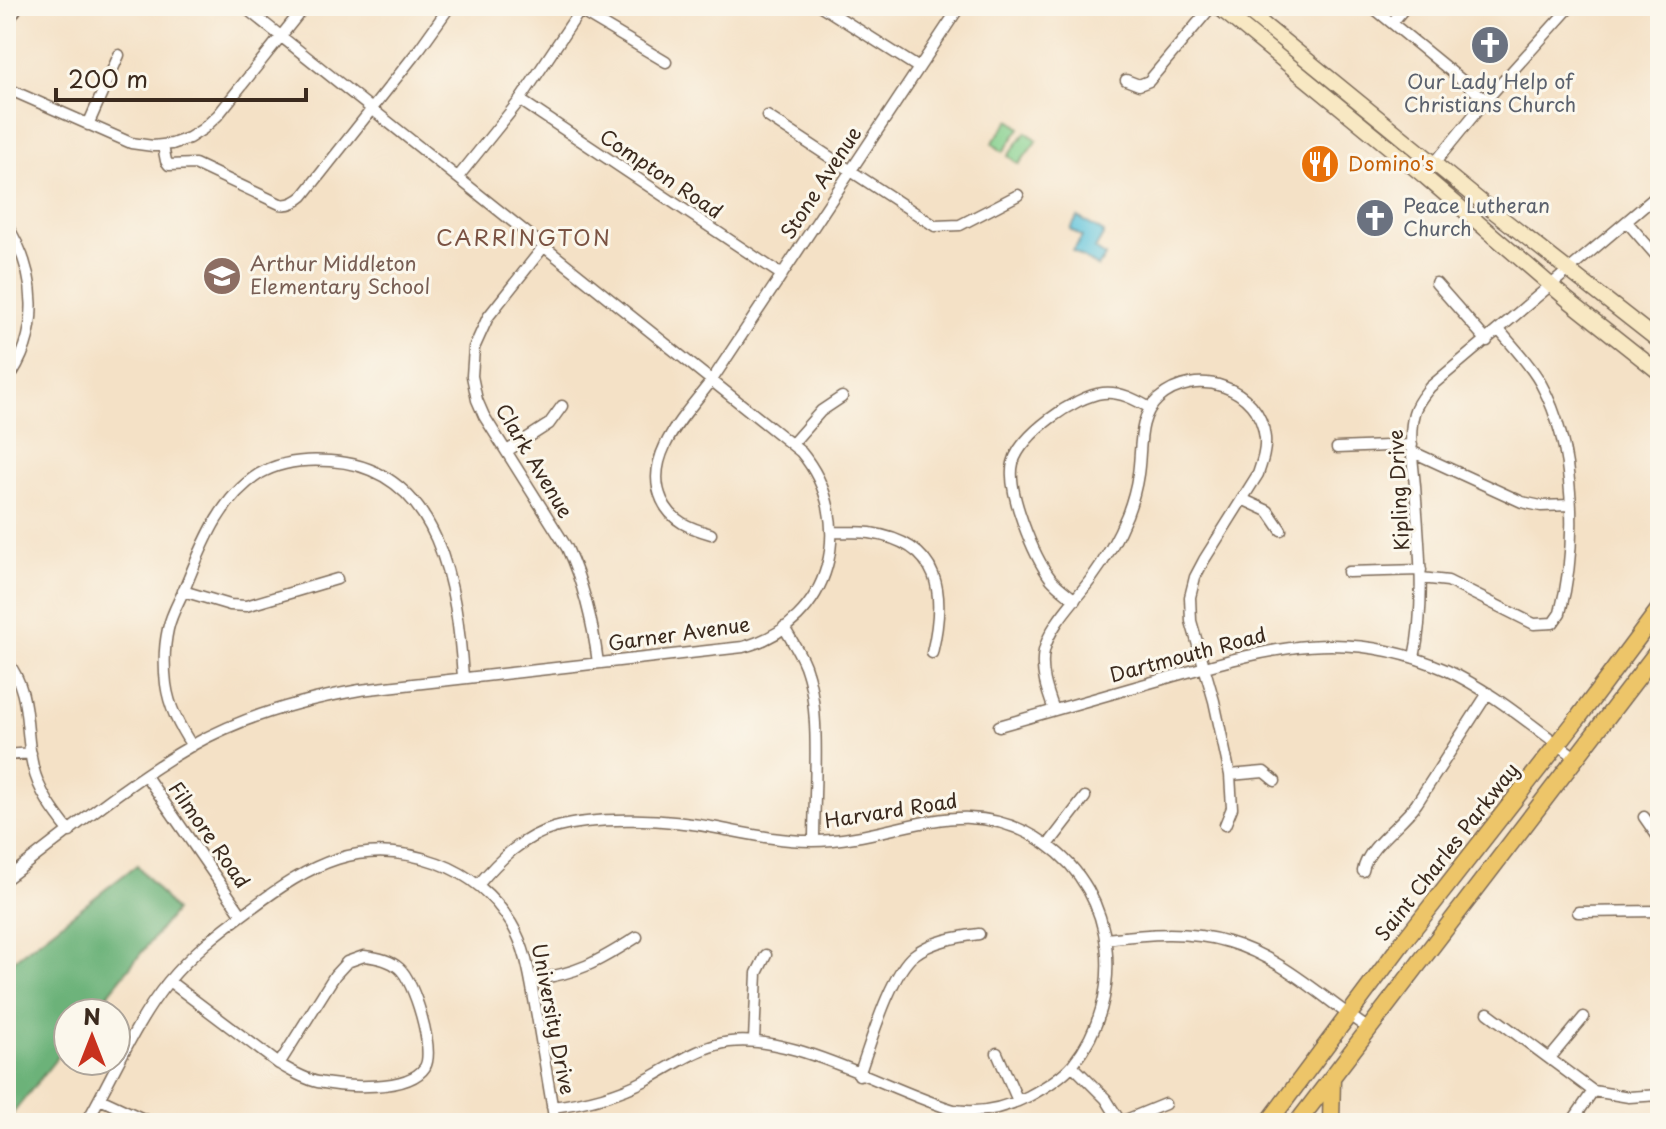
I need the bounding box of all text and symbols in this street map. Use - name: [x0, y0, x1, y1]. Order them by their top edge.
- church icon: Our Lady Help of Christians Church: [1469, 24, 1511, 66]
- scale bar: [56, 52, 306, 102]
- text: 200 m: [68, 60, 148, 96]
- place label: Our Lady Help of Christians Church: [1404, 66, 1576, 119]
- street label: Stone Avenue: [772, 120, 868, 245]
- street label: Compton Road: [594, 121, 729, 225]
- restaurant icon: Domino's: [1299, 143, 1341, 185]
- place label: Domino's: [1348, 148, 1434, 178]
- place label: Peace Lutheran Church: [1403, 190, 1550, 243]
- church icon: Peace Lutheran Church: [1354, 197, 1396, 239]
- district label: CARRINGTON: [436, 220, 612, 253]
- place label: Arthur Middleton Elementary School: [250, 248, 430, 301]
- school or university icon: Arthur Middleton Elementary School: [201, 255, 243, 297]
- street label: Clark Avenue: [489, 397, 581, 524]
- street label: Kipling Drive: [1380, 429, 1416, 551]
- street label: Garner Avenue: [606, 608, 752, 658]
- street label: Dartmouth Road: [1106, 619, 1269, 689]
- street label: Saint Charles Parkway: [1367, 756, 1526, 947]
- street label: Filmore Road: [162, 775, 258, 894]
- street label: Harvard Road: [822, 785, 959, 835]
- street label: University Drive: [525, 941, 583, 1097]
- north arrow: [52, 997, 132, 1077]
- text: N: [83, 999, 101, 1032]

